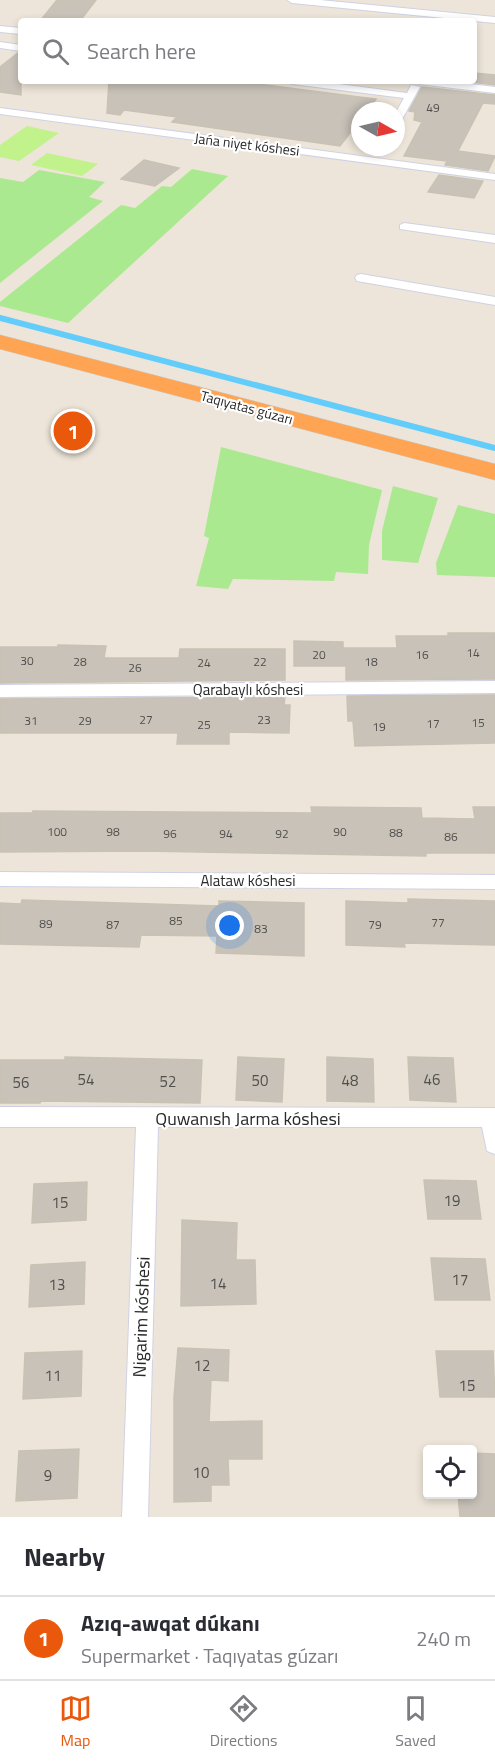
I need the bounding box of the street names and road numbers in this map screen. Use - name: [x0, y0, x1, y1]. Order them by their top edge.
- street label: Jańa niyet kóshesi: [193, 127, 301, 161]
- street label: Taqıyatas gúzarı: [199, 385, 295, 429]
- street label: Qarabaylı kóshesi: [193, 678, 303, 701]
- street label: Alataw kóshesi: [200, 869, 296, 892]
- street label: Quwanısh Jarma kóshesi: [155, 1105, 341, 1132]
- street label: Nigarim kóshesi: [125, 1256, 157, 1378]

